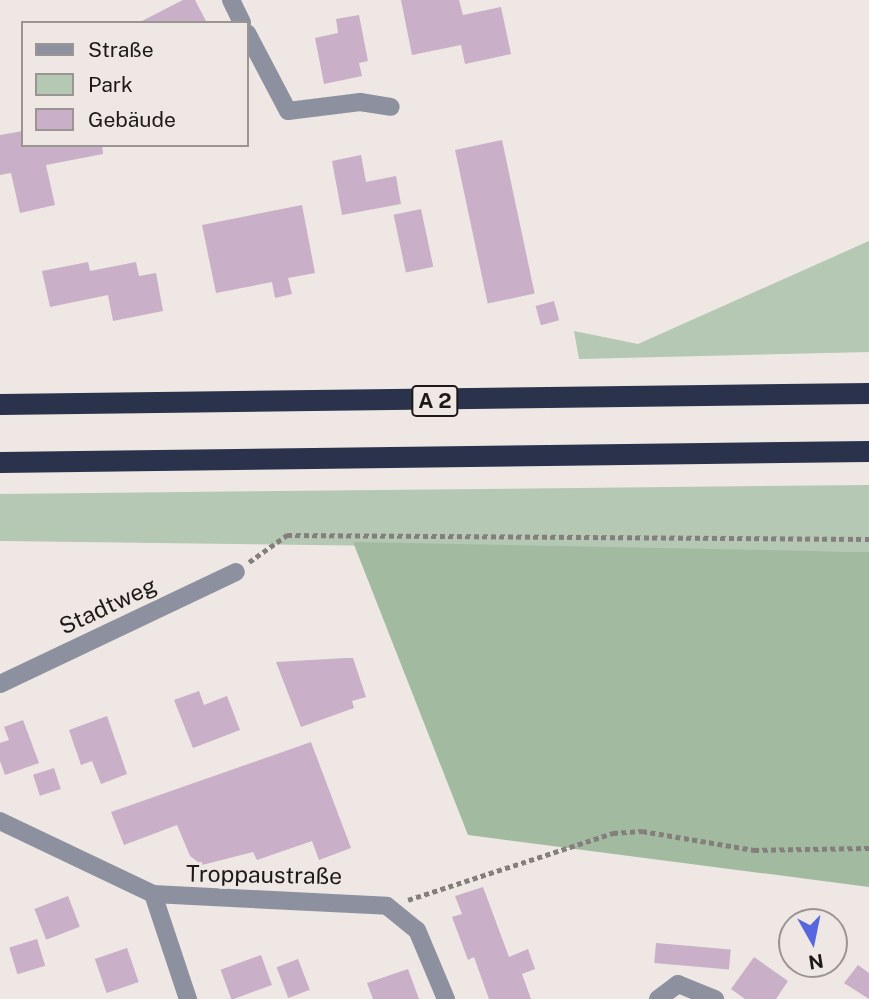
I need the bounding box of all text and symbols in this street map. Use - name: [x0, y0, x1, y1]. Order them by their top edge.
- legend: [21, 21, 248, 147]
- text: Straße: [88, 37, 154, 62]
- text: Park: [88, 72, 133, 97]
- text: Gebäude: [88, 107, 176, 132]
- road number: A 2: [410, 384, 460, 418]
- street label: Stadtweg: [55, 571, 161, 641]
- street label: Troppaustraße: [186, 860, 342, 890]
- north arrow: [778, 908, 848, 978]
- text: N: [807, 950, 825, 974]

